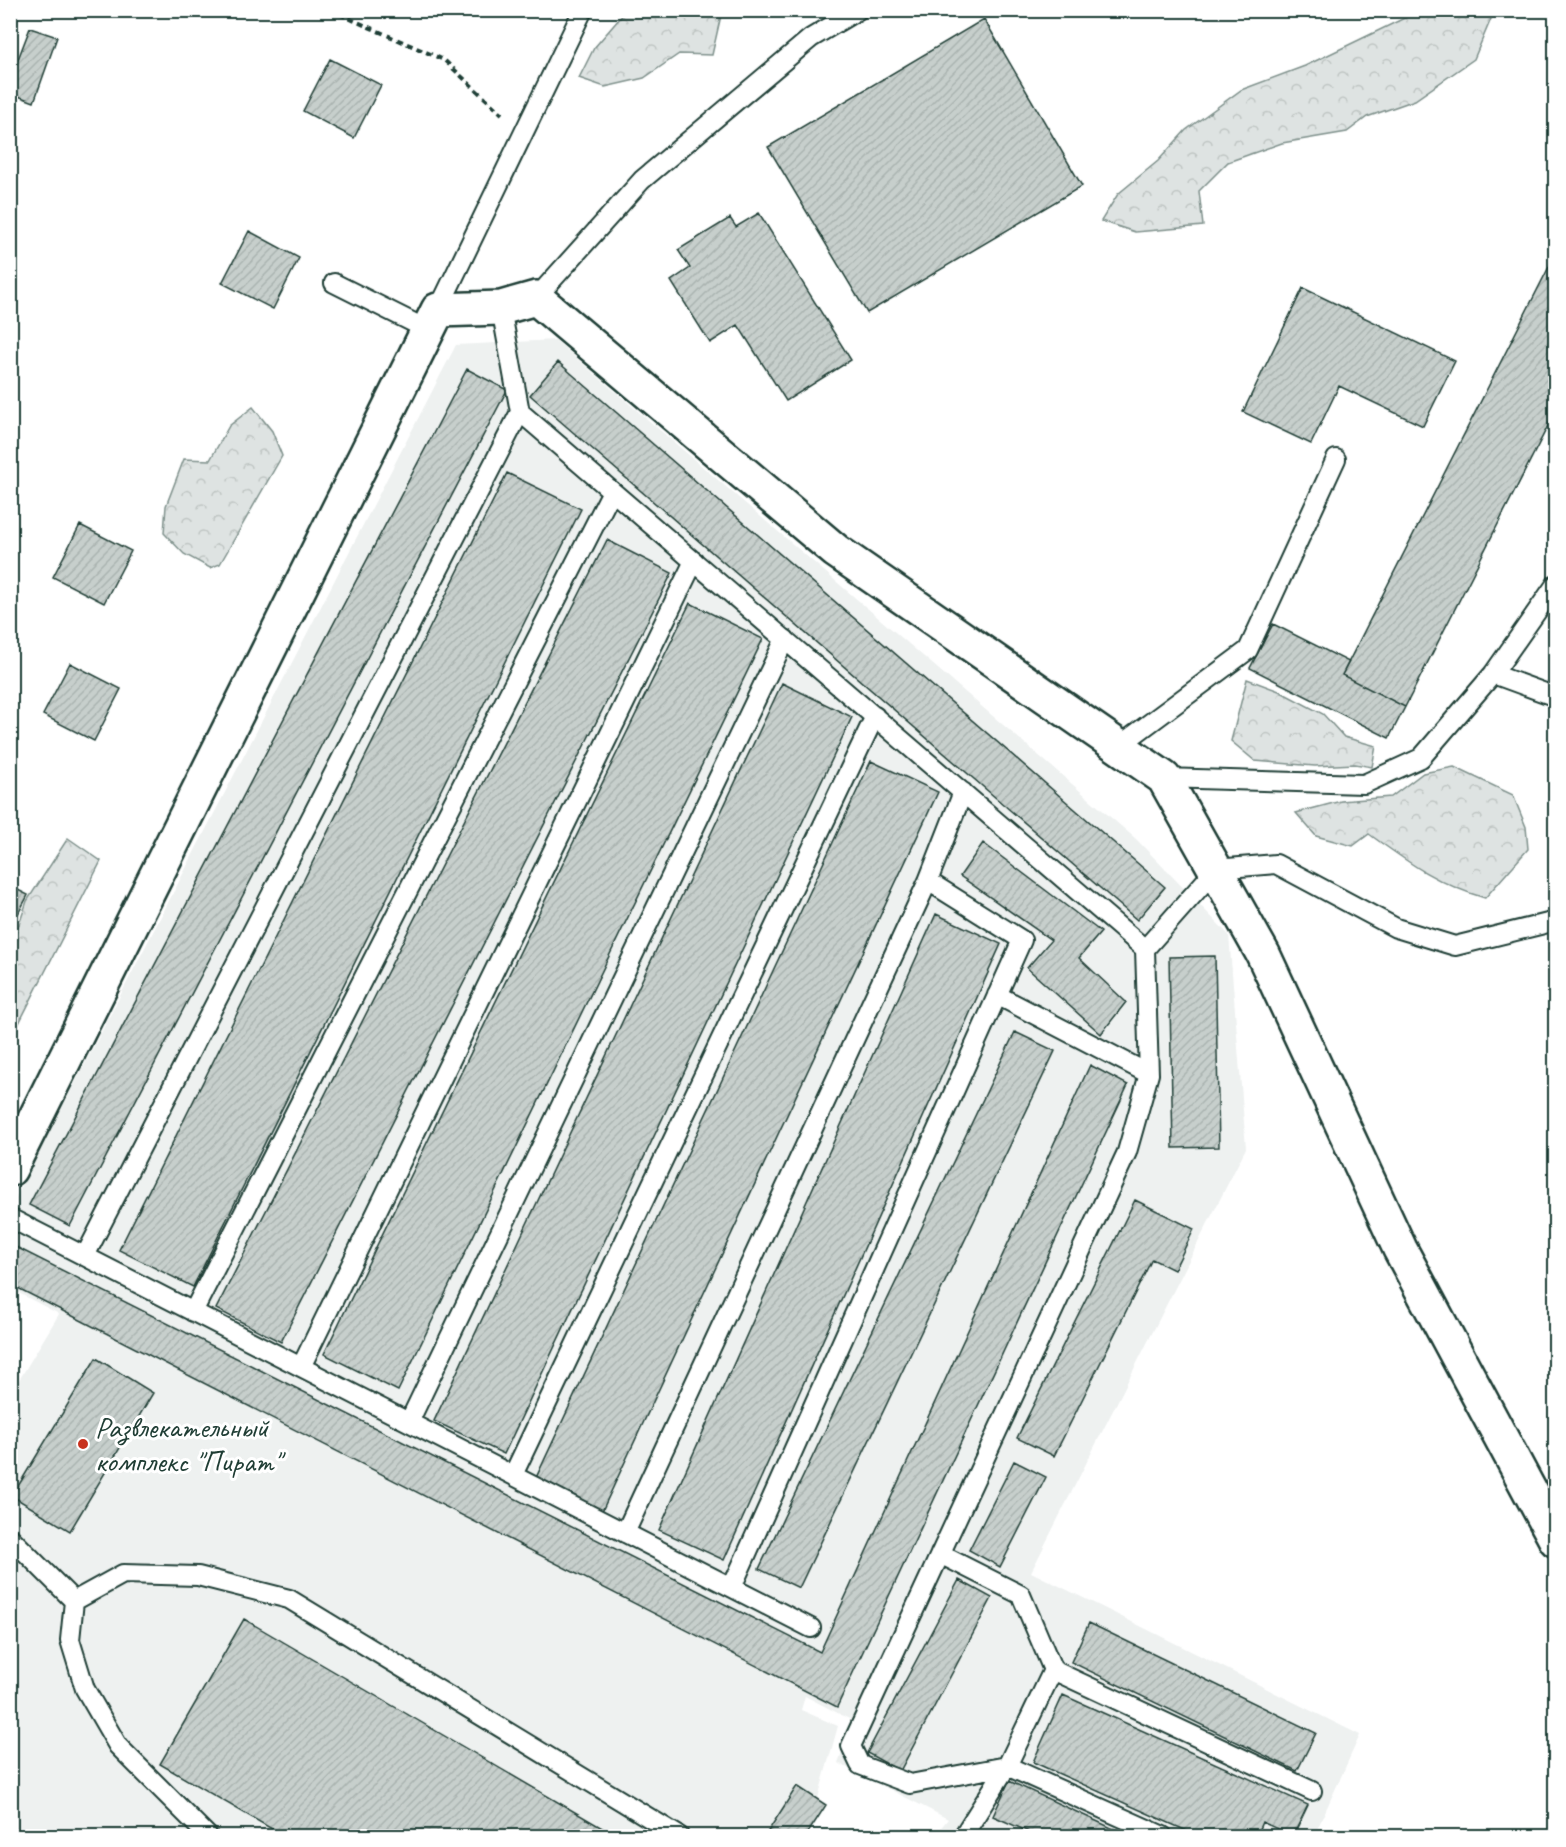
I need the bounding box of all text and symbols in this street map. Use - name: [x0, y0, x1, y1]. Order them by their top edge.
- place label: Развлекательный комплекс "Пират": [95, 1408, 286, 1480]
- marker: Развлекательный комплекс "Пират": [76, 1437, 90, 1451]

